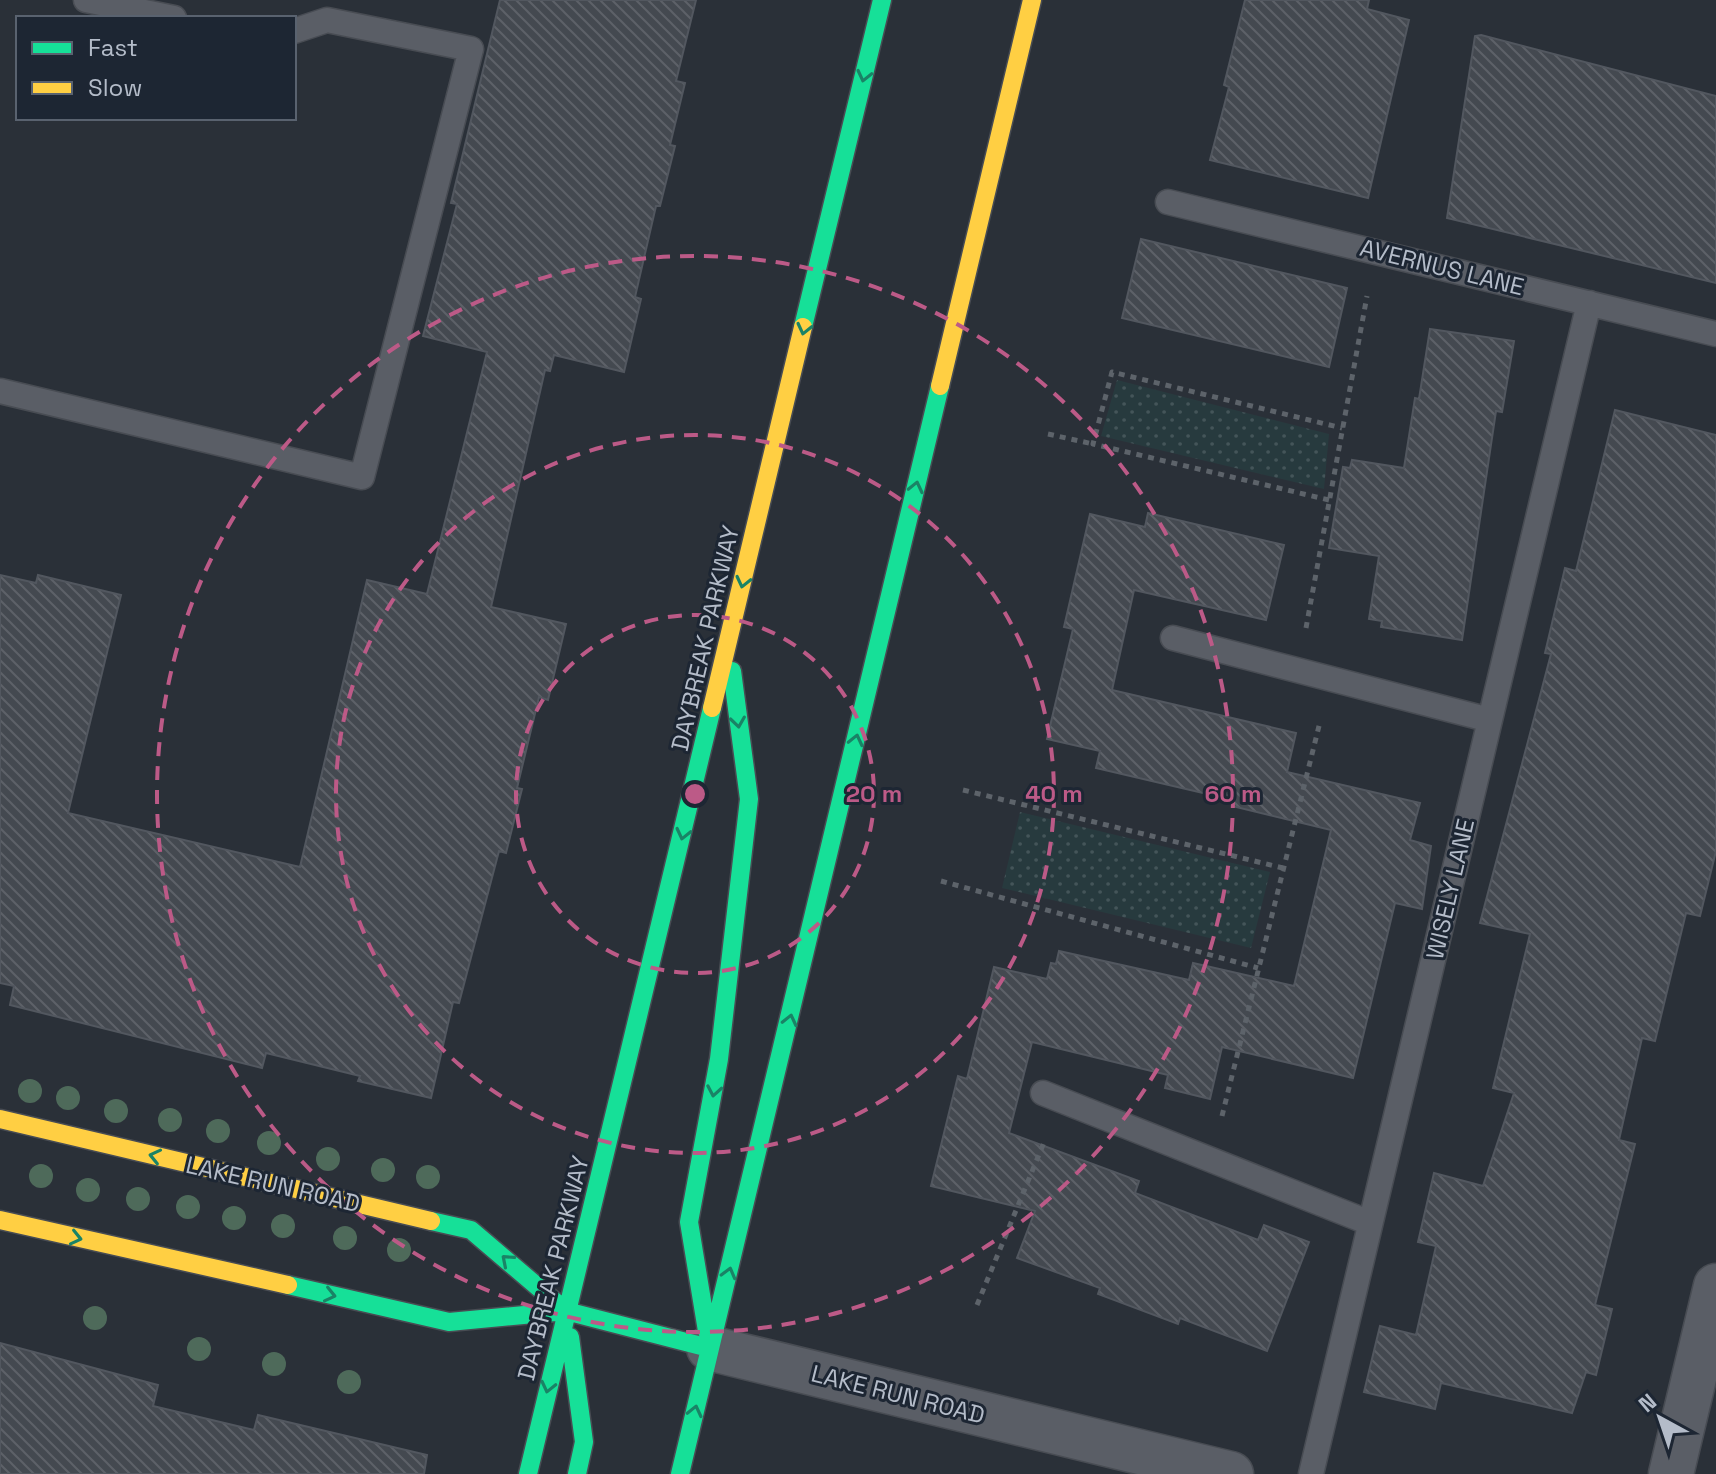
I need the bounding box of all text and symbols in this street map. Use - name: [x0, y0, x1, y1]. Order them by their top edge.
- legend: [16, 16, 296, 120]
- text: Fast: [88, 32, 138, 63]
- one-way arrow: [856, 68, 873, 82]
- text: Slow: [88, 72, 142, 103]
- street label: AVERNUS LANE: [1357, 232, 1527, 302]
- one-way arrow: [796, 321, 813, 335]
- one-way arrow: [907, 480, 924, 494]
- street label: DAYBREAK PARKWAY: [664, 522, 746, 754]
- one-way arrow: [736, 574, 753, 588]
- one-way arrow: [730, 716, 747, 729]
- one-way arrow: [847, 733, 864, 747]
- text: 20 m: [846, 778, 902, 809]
- text: 40 m: [1025, 778, 1083, 809]
- text: 60 m: [1205, 778, 1261, 809]
- centre of rings: [681, 780, 709, 808]
- street label: WISELY LANE: [1419, 816, 1481, 962]
- one-way arrow: [675, 827, 692, 841]
- one-way arrow: [781, 1013, 798, 1027]
- one-way arrow: [706, 1084, 723, 1098]
- one-way arrow: [148, 1148, 162, 1165]
- street label: LAKE RUN ROAD: [183, 1149, 363, 1219]
- street label: DAYBREAK PARKWAY: [510, 1152, 596, 1384]
- one-way arrow: [69, 1229, 82, 1246]
- one-way arrow: [502, 1255, 516, 1270]
- one-way arrow: [720, 1266, 737, 1280]
- one-way arrow: [322, 1286, 336, 1303]
- street label: LAKE RUN ROAD: [808, 1357, 988, 1431]
- north arrow: [1620, 1378, 1700, 1458]
- one-way arrow: [541, 1380, 558, 1393]
- text: N: [1632, 1387, 1662, 1418]
- one-way arrow: [685, 1405, 702, 1418]

